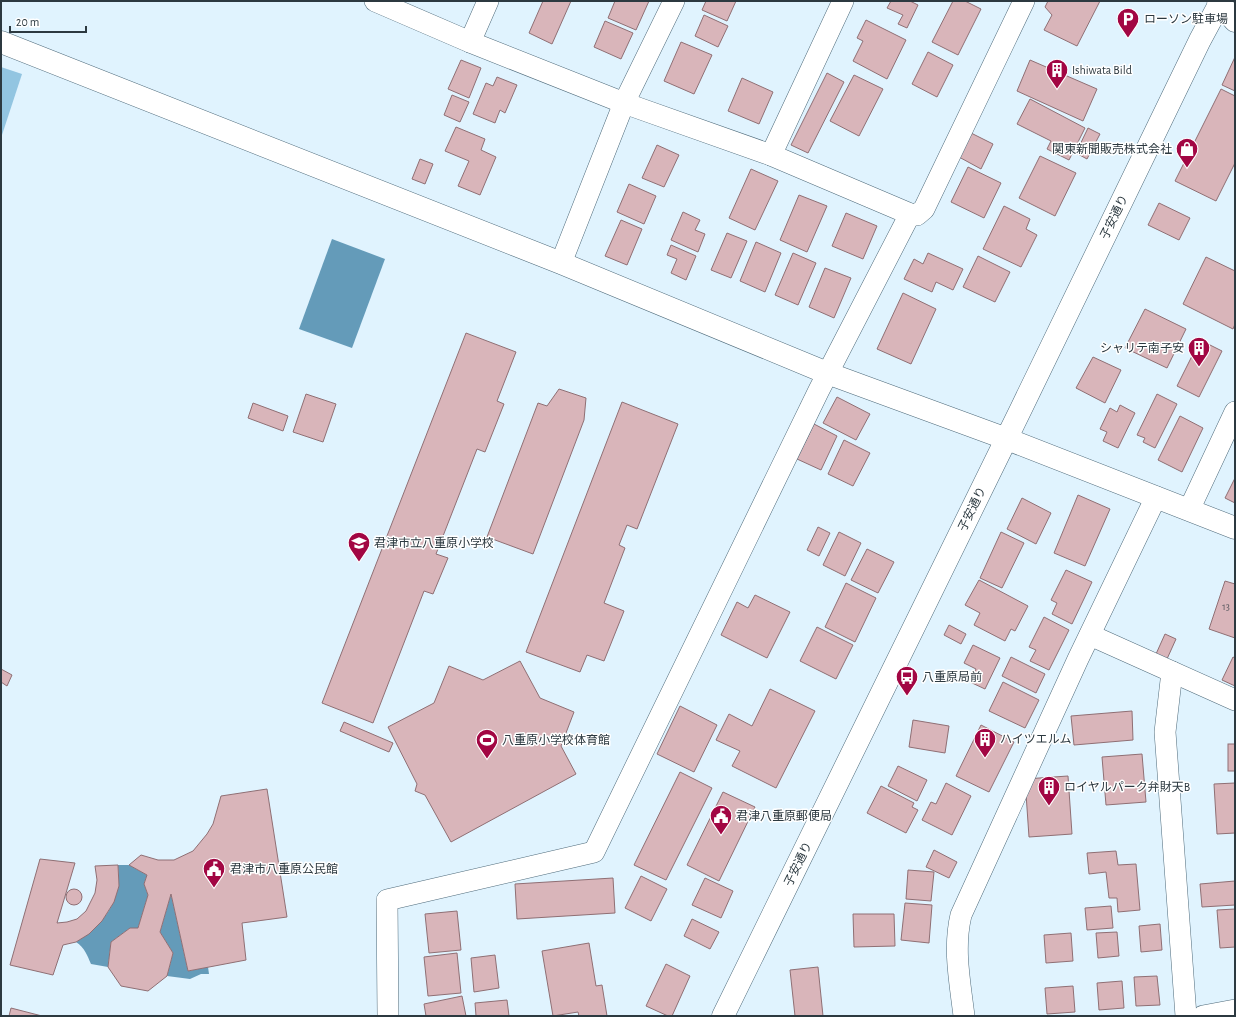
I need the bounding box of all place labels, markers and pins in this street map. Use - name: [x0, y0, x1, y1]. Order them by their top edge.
- parking icon: ローソン駐車場: [1115, 6, 1141, 39]
- place label: ローソン駐車場: [1144, 12, 1228, 25]
- building icon: Ishiwata Bild: [1044, 57, 1070, 90]
- place label: Ishiwata Bild: [1072, 64, 1132, 76]
- shop icon: 関東新聞販売株式会社: [1174, 136, 1200, 169]
- place label: 関東新聞販売株式会社: [1052, 143, 1172, 155]
- building icon: シャリテ南子安: [1186, 335, 1212, 368]
- place label: シャリテ南子安: [1100, 342, 1184, 354]
- school or university icon: 君津市立八重原小学校: [346, 530, 372, 563]
- place label: 君津市立八重原小学校: [374, 536, 494, 549]
- bus stop icon: 八重原局前: [894, 664, 920, 697]
- place label: 八重原局前: [922, 670, 982, 683]
- building icon: ハイツエルム: [972, 726, 998, 759]
- sports icon: 八重原小学校体育館: [474, 727, 500, 760]
- place label: 八重原小学校体育館: [502, 733, 610, 746]
- place label: ハイツエルム: [1000, 733, 1072, 745]
- building icon: ロイヤルパーク弁財天B: [1036, 774, 1062, 807]
- place label: ロイヤルパーク弁財天B: [1064, 781, 1190, 793]
- public building icon: 君津八重原郵便局: [708, 803, 734, 836]
- place label: 君津八重原郵便局: [736, 809, 832, 822]
- public building icon: 君津市八重原公民館: [201, 856, 227, 889]
- place label: 君津市八重原公民館: [230, 862, 338, 875]

